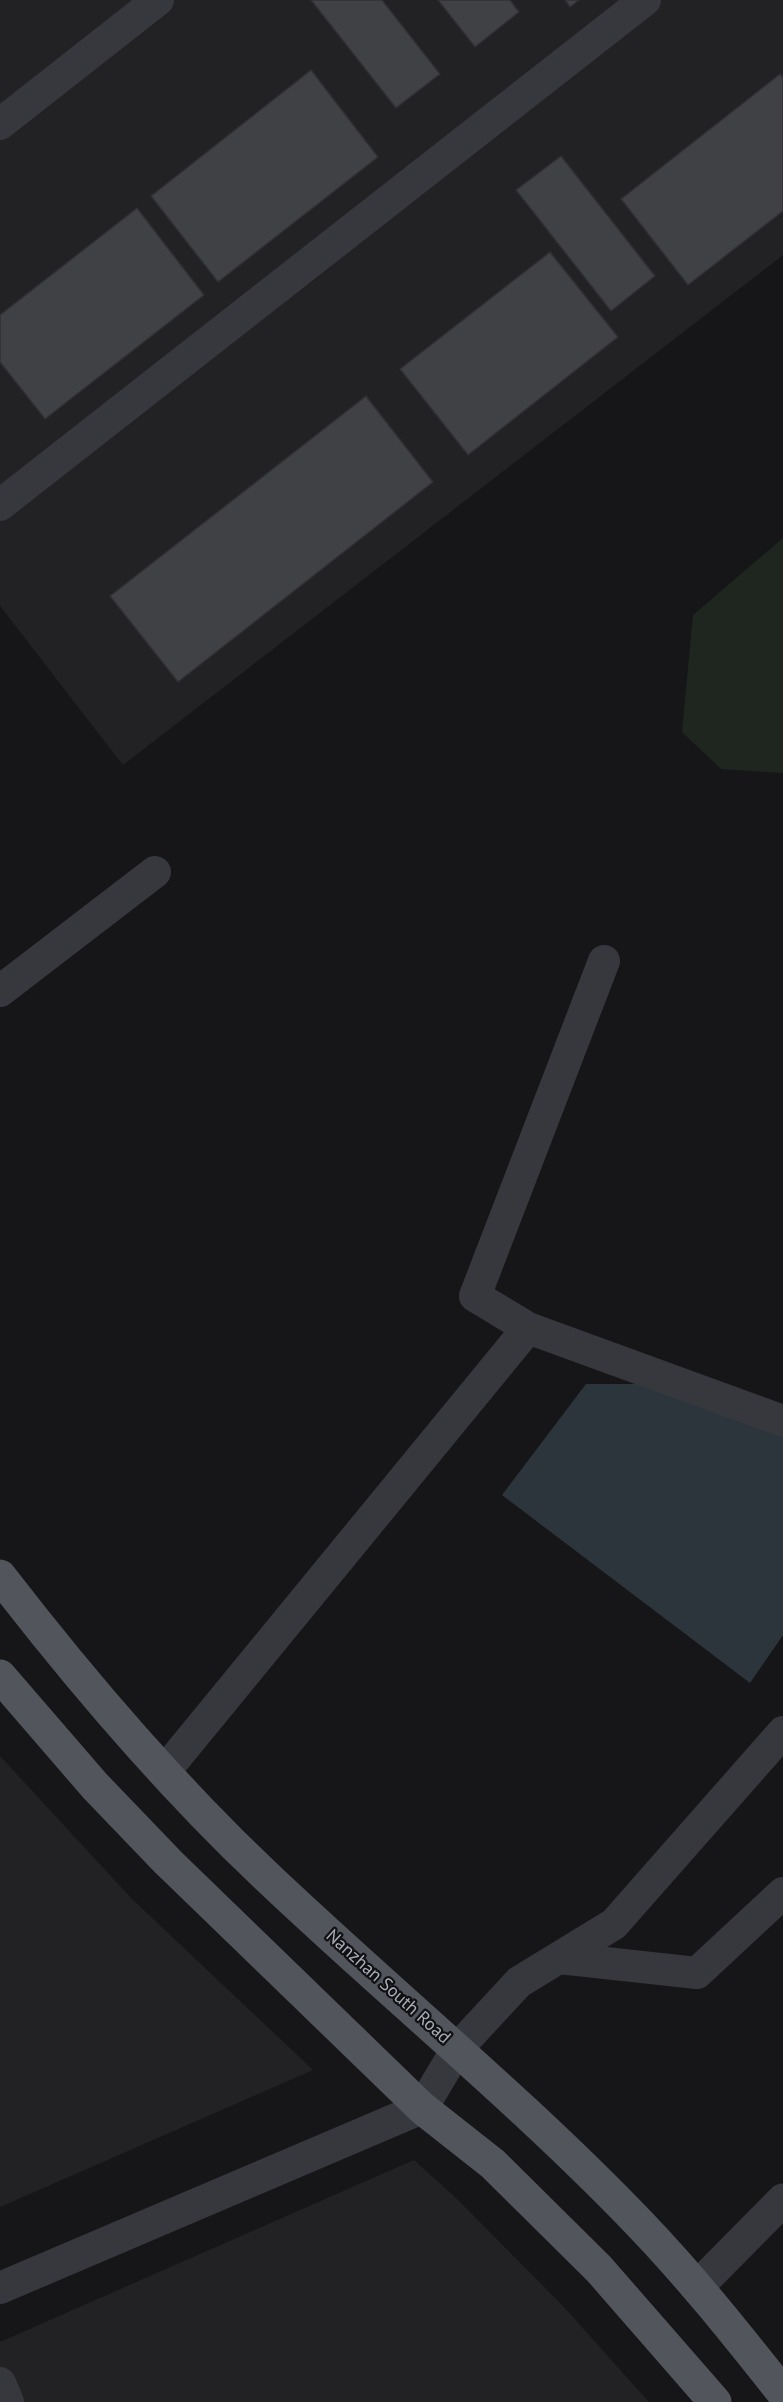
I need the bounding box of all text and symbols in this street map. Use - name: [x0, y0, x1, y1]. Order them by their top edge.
- street label: Nanzhan South Road: [321, 1925, 455, 2049]

